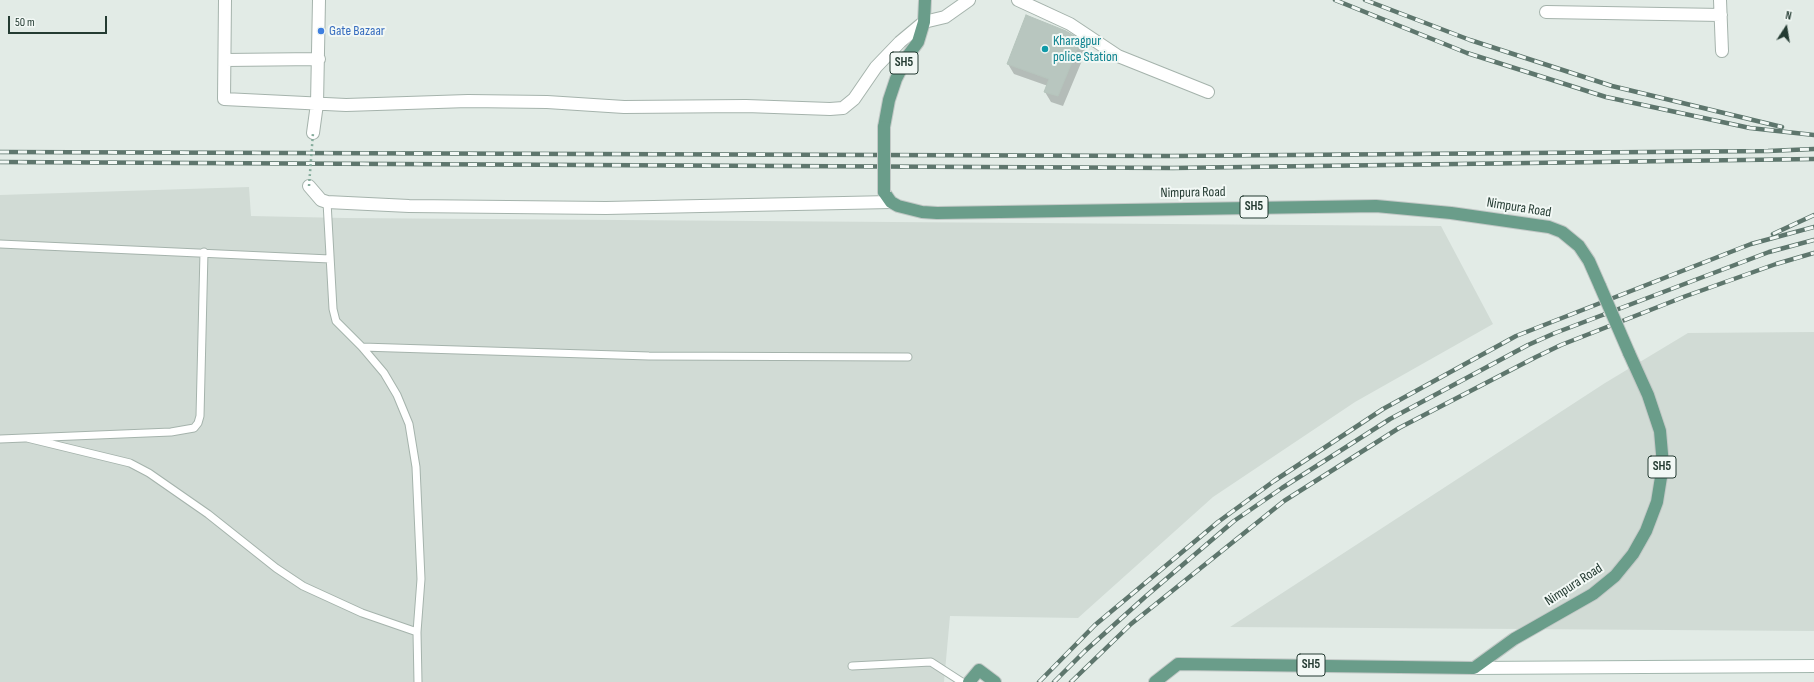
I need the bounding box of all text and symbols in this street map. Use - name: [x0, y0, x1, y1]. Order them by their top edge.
- scale bar: [10, 8, 109, 34]
- north arrow: [1766, 8, 1806, 48]
- text: N: [1784, 9, 1793, 23]
- text: 50 m: [15, 15, 35, 30]
- place label: Gate Bazaar: [329, 23, 385, 39]
- marker: Gate Bazaar: [316, 26, 326, 36]
- place label: Kharagpur police Station: [1053, 33, 1118, 66]
- marker: Kharagpur police Station: [1040, 44, 1050, 54]
- road number: SH5: [890, 52, 918, 74]
- street label: Nimpura Road: [1160, 184, 1226, 202]
- street label: Nimpura Road: [1486, 195, 1552, 221]
- road number: SH5: [1240, 196, 1268, 218]
- road number: SH5: [1648, 456, 1676, 478]
- street label: Nimpura Road: [1542, 560, 1606, 610]
- road number: SH5: [1297, 654, 1325, 676]

